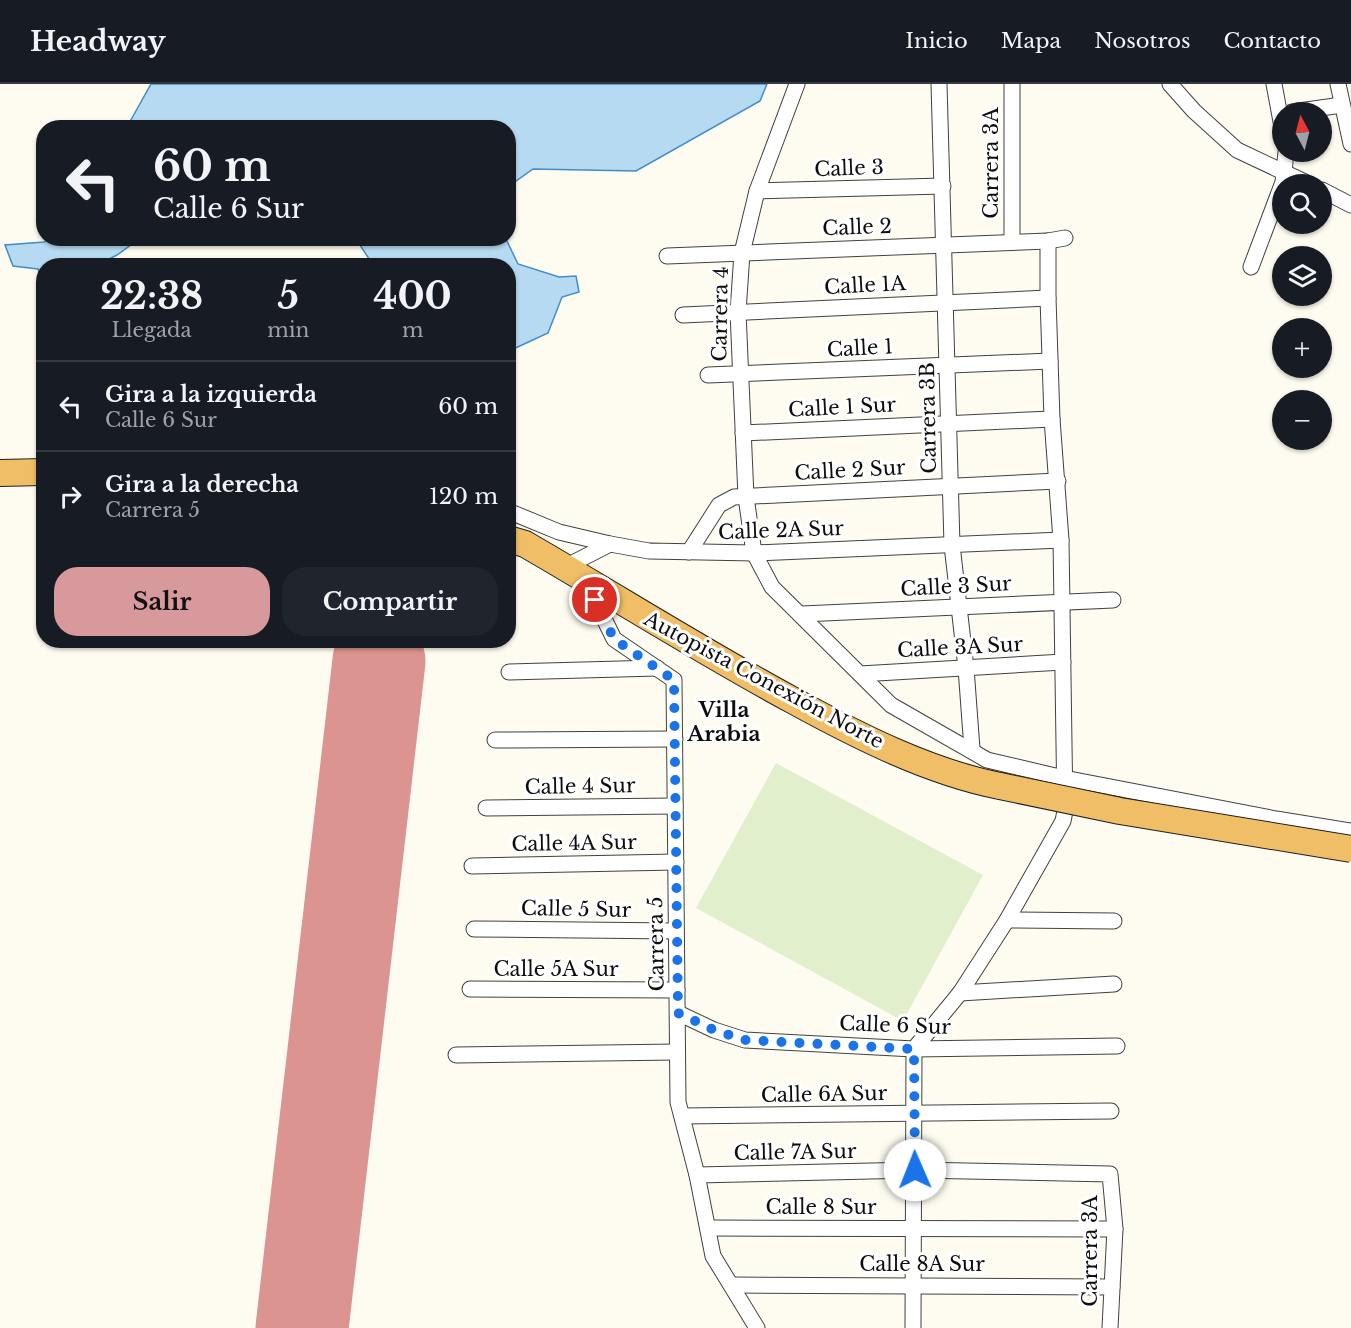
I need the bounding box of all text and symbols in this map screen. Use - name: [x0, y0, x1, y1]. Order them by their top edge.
- text: Headway: [30, 24, 166, 59]
- text: Inicio: [905, 28, 968, 54]
- text: Mapa: [1001, 28, 1061, 54]
- text: Nosotros: [1094, 28, 1190, 54]
- text: Contacto: [1223, 28, 1321, 54]
- north arrow: [1272, 102, 1332, 162]
- map controls: [1272, 102, 1332, 450]
- street label: Carrera 3A: [979, 107, 1003, 219]
- text: 60 m: [153, 140, 271, 192]
- icon: left: [54, 144, 132, 222]
- street label: Calle 3: [814, 155, 884, 181]
- button: search: [1272, 174, 1332, 234]
- text: Calle 6 Sur: [153, 192, 304, 225]
- street label: Calle 2: [822, 214, 892, 240]
- button: layers: [1272, 246, 1332, 306]
- street label: Carrera 4: [707, 266, 733, 362]
- street label: Calle 1A: [824, 271, 907, 299]
- text: 22:38: [100, 274, 203, 319]
- text: 5: [278, 274, 299, 319]
- text: 400: [374, 274, 452, 319]
- text: Llegada: [112, 318, 192, 342]
- text: min: [267, 318, 309, 342]
- text: m: [402, 318, 423, 342]
- button: +: [1272, 318, 1332, 378]
- street label: Calle 1: [826, 334, 894, 362]
- street label: Carrera 3B: [915, 362, 941, 474]
- text: Gira a la izquierda: [105, 381, 317, 408]
- icon: left: [54, 390, 87, 423]
- button: −: [1272, 390, 1332, 450]
- street label: Calle 1 Sur: [788, 392, 897, 422]
- text: 60 m: [438, 393, 498, 420]
- text: Calle 6 Sur: [105, 408, 217, 432]
- street label: Calle 2 Sur: [794, 455, 907, 485]
- text: Gira a la derecha: [105, 471, 299, 498]
- icon: right: [54, 480, 87, 513]
- text: 120 m: [429, 483, 498, 510]
- text: Carrera 5: [105, 498, 200, 522]
- street label: Calle 2A Sur: [718, 516, 845, 544]
- button: Salir: [54, 567, 270, 636]
- button: Compartir: [282, 567, 498, 636]
- street label: Calle 3 Sur: [900, 571, 1013, 601]
- pin: [569, 574, 620, 625]
- icon: arrive: [578, 583, 611, 616]
- street label: Autopista Conexión Norte: [639, 606, 888, 753]
- street label: Calle 3A Sur: [897, 632, 1024, 662]
- district label: Villa Arabia: [686, 697, 761, 747]
- street label: Calle 4 Sur: [524, 773, 636, 799]
- street label: Calle 4A Sur: [511, 830, 637, 856]
- street label: Calle 5 Sur: [521, 896, 632, 922]
- street label: Carrera 5: [643, 896, 669, 992]
- street label: Calle 5A Sur: [494, 957, 619, 981]
- street label: Calle 6 Sur: [839, 1011, 952, 1039]
- street label: Calle 6A Sur: [761, 1081, 888, 1107]
- position arrow: [883, 1138, 947, 1202]
- street label: Calle 7A Sur: [733, 1139, 857, 1165]
- street label: Calle 8 Sur: [765, 1195, 877, 1219]
- street label: Carrera 3A: [1078, 1195, 1102, 1307]
- street label: Calle 8A Sur: [859, 1252, 985, 1276]

